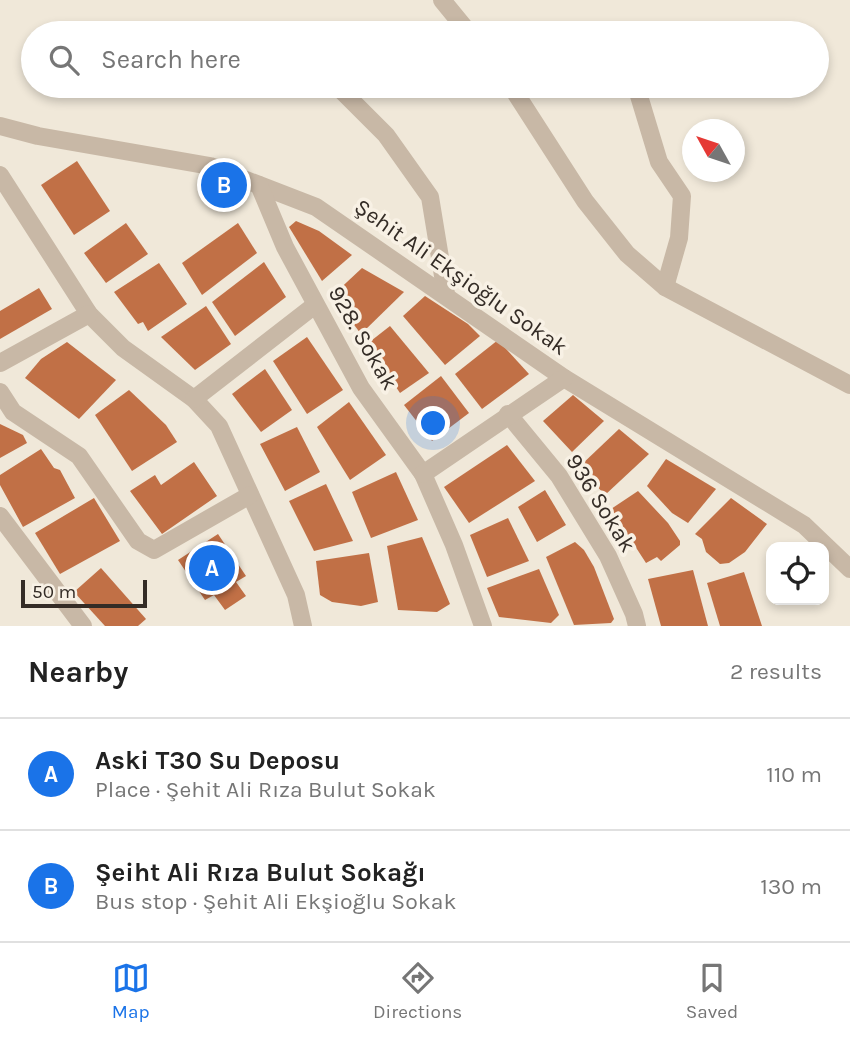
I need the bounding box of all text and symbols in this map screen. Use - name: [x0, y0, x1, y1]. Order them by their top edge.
- search box: [21, 21, 829, 98]
- icon: search: [45, 41, 83, 79]
- text: Search here: [101, 44, 241, 75]
- north arrow: [682, 119, 745, 182]
- pin: B: [201, 159, 247, 211]
- street label: Şehit Ali Ekşioğlu Sokak: [349, 193, 573, 361]
- street label: 928. Sokak: [322, 281, 404, 395]
- your location: [416, 406, 450, 440]
- street label: 936 Sokak: [560, 449, 642, 557]
- pin: A: [189, 542, 235, 594]
- map controls: [766, 542, 829, 605]
- button: locate: [766, 542, 829, 605]
- scale bar: [21, 577, 147, 609]
- text: 50 m: [32, 581, 76, 603]
- text: Nearby: [28, 654, 128, 690]
- text: 2 results: [730, 658, 822, 685]
- text: Aski T30 Su Deposu: [95, 745, 340, 776]
- text: A: [44, 761, 58, 788]
- text: 110 m: [766, 761, 822, 788]
- text: Place · Şehit Ali Rıza Bulut Sokak: [95, 776, 436, 803]
- text: Şeiht Ali Rıza Bulut Sokağı: [95, 857, 426, 888]
- text: B: [44, 873, 58, 900]
- text: 130 m: [760, 873, 822, 900]
- text: Bus stop · Şehit Ali Ekşioğlu Sokak: [95, 888, 456, 915]
- tab: Map: [112, 959, 150, 1023]
- tab: Directions: [373, 959, 462, 1023]
- tab: Saved: [686, 959, 738, 1023]

